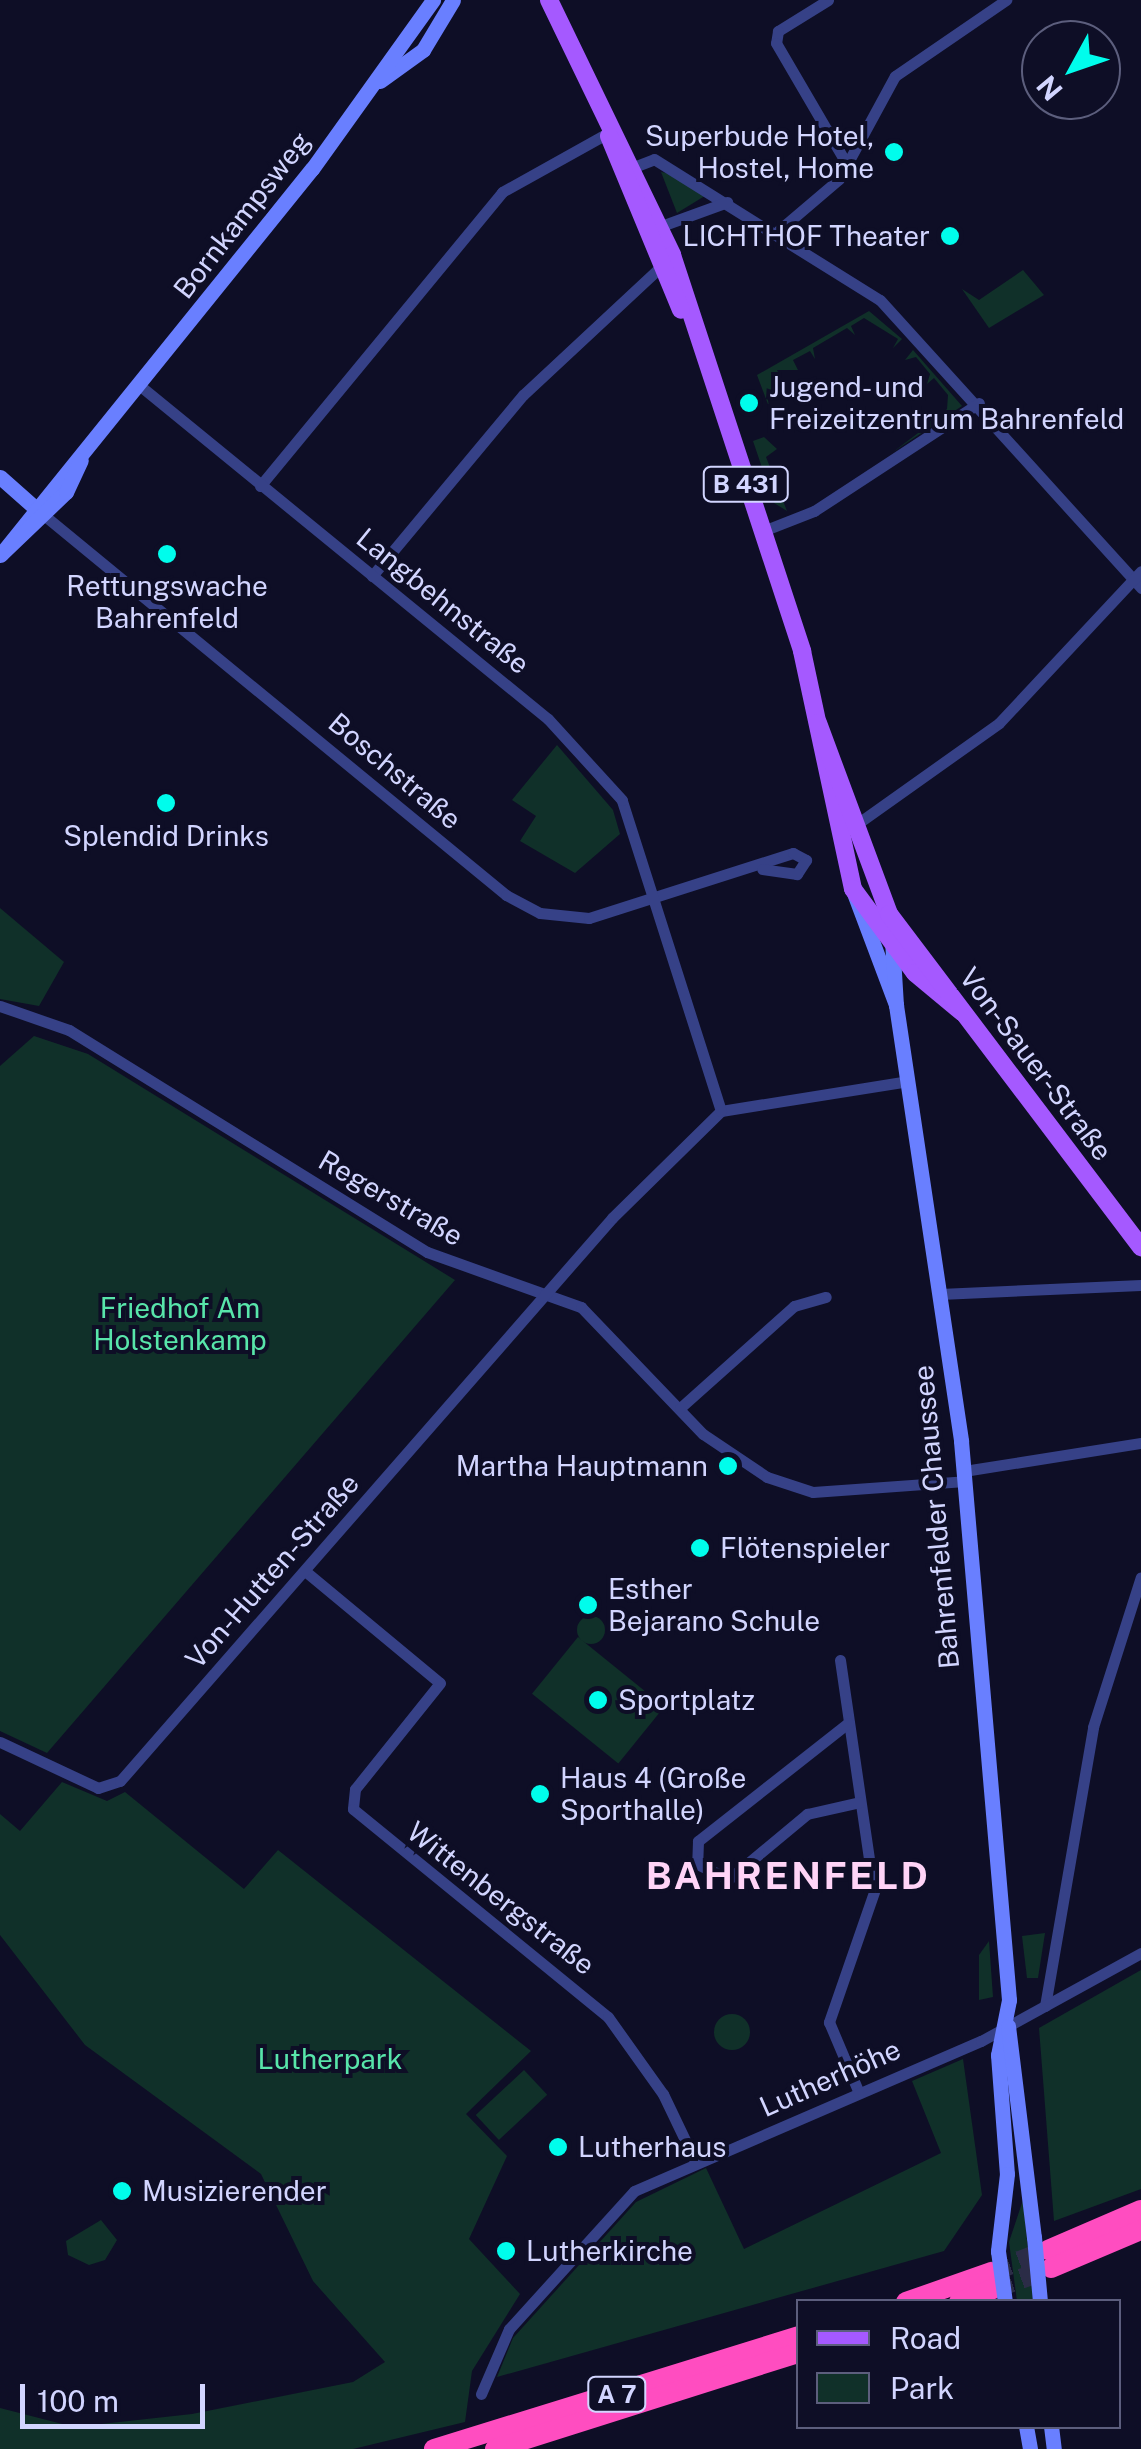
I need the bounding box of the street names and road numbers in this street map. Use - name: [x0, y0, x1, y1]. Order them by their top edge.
- street label: Bornkampsweg: [166, 125, 318, 305]
- road number: B 431: [701, 464, 791, 504]
- street label: Langbehnstraße: [350, 521, 536, 681]
- street label: Boschstraße: [322, 706, 468, 836]
- street label: Von-Sauer-Straße: [953, 961, 1119, 1167]
- street label: Regerstraße: [313, 1143, 469, 1253]
- street label: Bahrenfelder Chaussee: [906, 1364, 966, 1670]
- street label: Von-Hutten-Straße: [178, 1467, 366, 1675]
- street label: Wittenbergstraße: [401, 1814, 601, 1982]
- street label: Lutherhöhe: [755, 2032, 905, 2124]
- road number: A 7: [587, 2374, 647, 2414]

